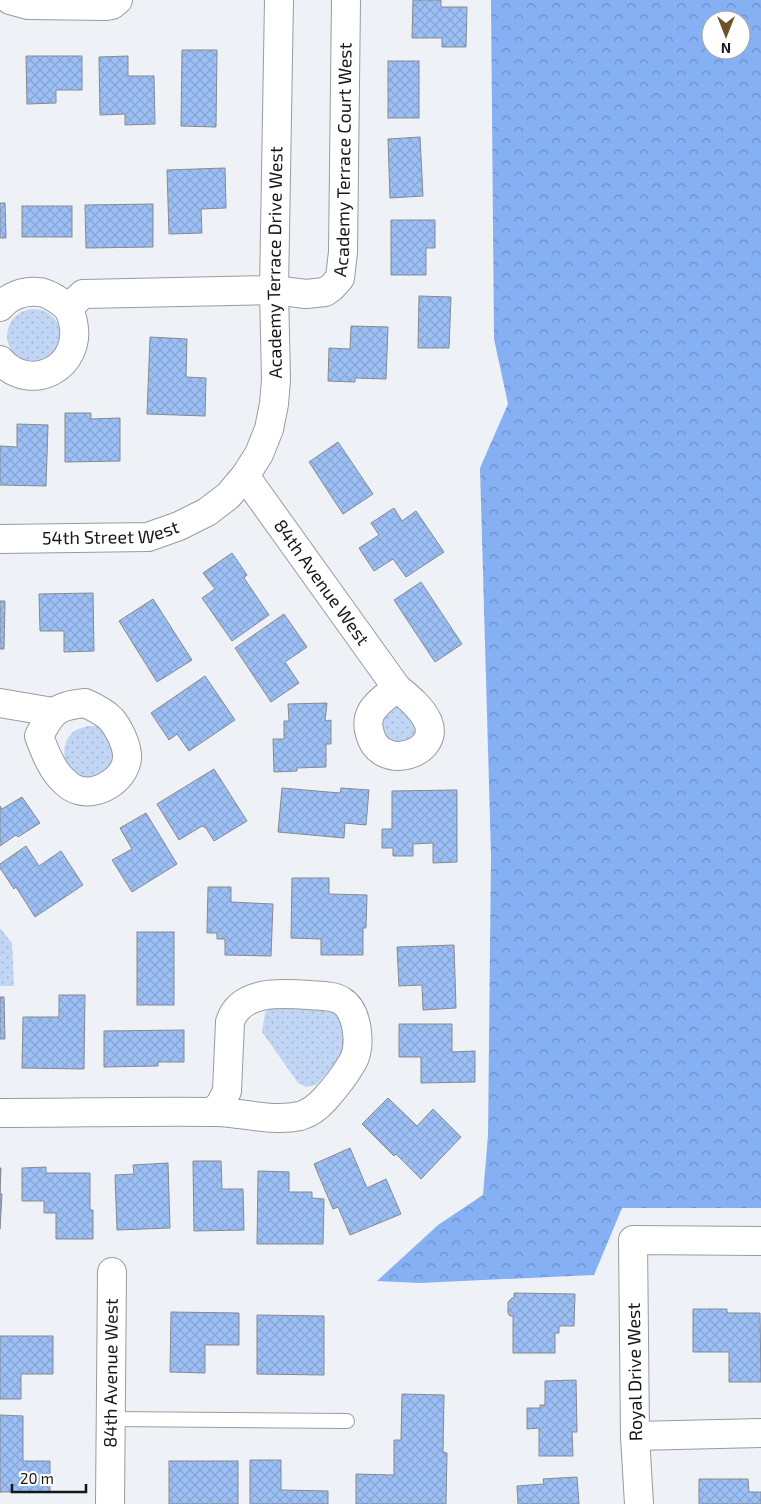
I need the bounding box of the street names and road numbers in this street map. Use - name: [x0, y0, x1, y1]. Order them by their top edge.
- street label: Academy Terrace Court West: [328, 42, 355, 278]
- street label: Academy Terrace Drive West: [262, 146, 286, 379]
- street label: 54th Street West: [42, 515, 182, 548]
- street label: 84th Avenue West: [270, 515, 375, 649]
- street label: 84th Avenue West: [98, 1298, 122, 1448]
- street label: Royal Drive West: [622, 1303, 646, 1441]

